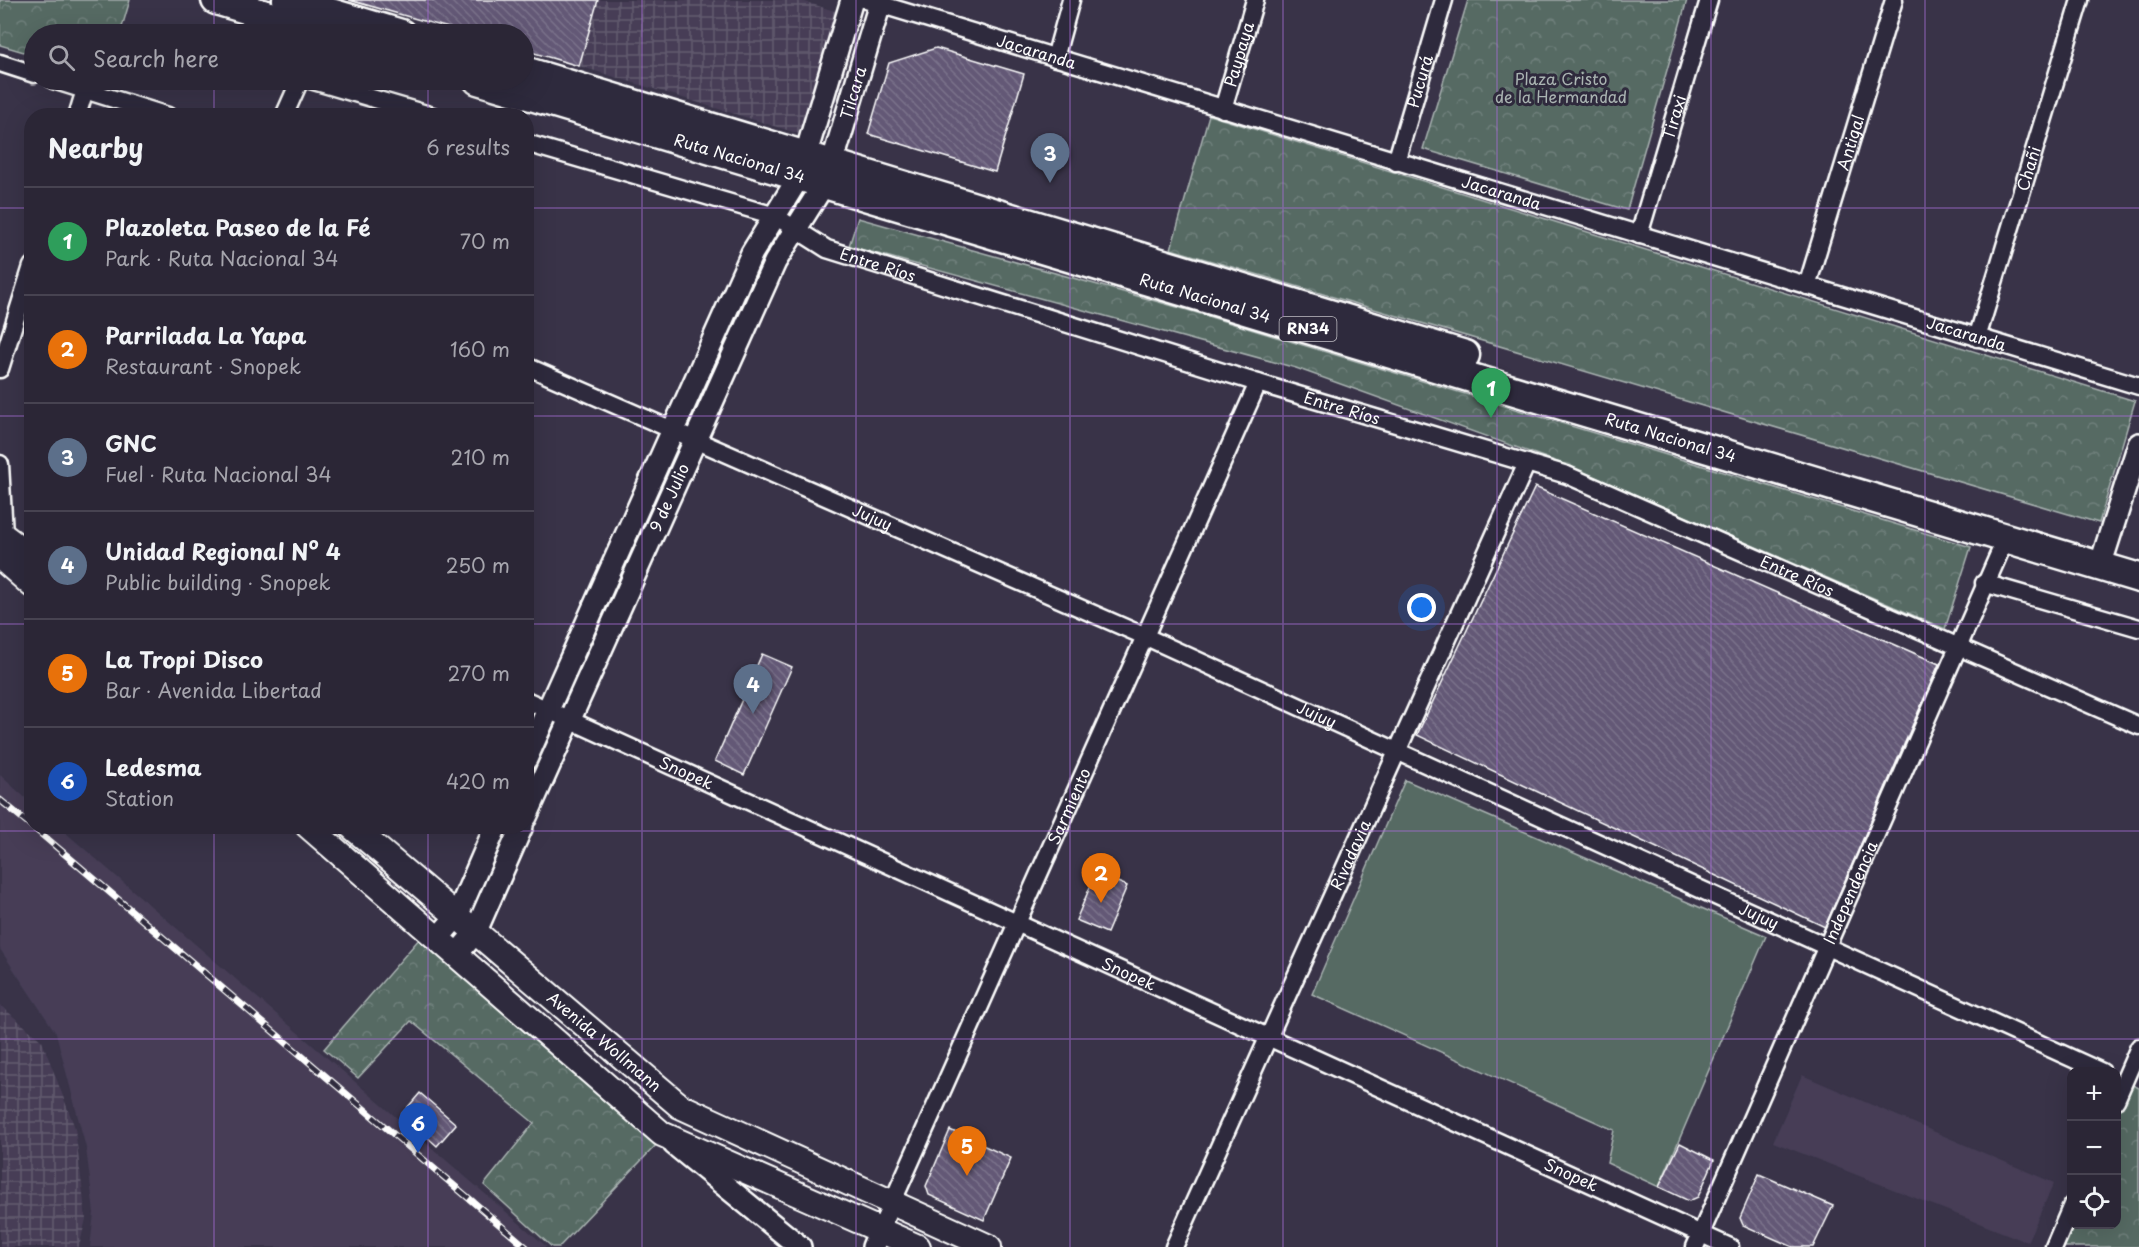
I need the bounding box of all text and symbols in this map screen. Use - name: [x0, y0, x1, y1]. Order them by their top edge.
- street label: Paypaya: [1217, 19, 1259, 89]
- search box: [24, 24, 534, 90]
- street label: Jacaranda: [994, 27, 1080, 74]
- icon: search: [45, 41, 78, 74]
- text: Search here: [93, 41, 219, 74]
- street label: Pucurá: [1400, 52, 1438, 111]
- street label: Tilcara: [833, 63, 872, 122]
- park label: Plaza Cristo de la Hermandad: [1495, 66, 1627, 108]
- street label: Tiraxi: [1655, 92, 1691, 142]
- street label: Antigal: [1830, 111, 1869, 173]
- street label: Ruta Nacional 34: [671, 126, 808, 188]
- text: Nearby: [48, 128, 143, 167]
- text: 6 results: [426, 132, 510, 162]
- pin: 3: [1030, 134, 1070, 183]
- street label: Chañi: [2009, 143, 2046, 194]
- street label: Jacaranda: [1459, 168, 1545, 215]
- text: Plazoleta Paseo de la Fé: [105, 210, 371, 243]
- text: 1: [63, 226, 72, 256]
- text: 70 m: [460, 226, 510, 256]
- street label: Entre Ríos: [837, 241, 919, 287]
- text: Park · Ruta Nacional 34: [105, 243, 339, 273]
- street label: Ruta Nacional 34: [1137, 266, 1274, 328]
- street label: Jacaranda: [1924, 309, 2010, 356]
- road number: RN34: [1280, 317, 1336, 341]
- text: Parrilada La Yapa: [105, 318, 306, 351]
- text: 2: [60, 334, 75, 364]
- text: 160 m: [450, 334, 510, 364]
- text: Restaurant · Snopek: [105, 351, 301, 381]
- pin: 1: [1472, 368, 1510, 418]
- street label: Entre Ríos: [1301, 384, 1383, 430]
- street label: Ruta Nacional 34: [1602, 406, 1739, 468]
- text: GNC: [105, 426, 157, 459]
- text: 3: [61, 442, 74, 472]
- text: 210 m: [451, 442, 510, 472]
- text: Fuel · Ruta Nacional 34: [105, 459, 332, 489]
- street label: 9 de Julio: [643, 459, 694, 535]
- street label: Jujuy: [849, 497, 897, 536]
- text: Unidad Regional Nº 4: [105, 534, 341, 567]
- street label: Entre Ríos: [1757, 548, 1838, 602]
- text: 4: [61, 550, 74, 580]
- text: 250 m: [446, 550, 510, 580]
- text: Public building · Snopek: [105, 567, 331, 597]
- your location: [1407, 593, 1436, 622]
- text: La Tropi Disco: [105, 642, 263, 675]
- text: 5: [61, 658, 74, 688]
- text: 270 m: [447, 658, 510, 688]
- pin: 4: [734, 664, 772, 714]
- text: Bar · Avenida Libertad: [105, 675, 322, 705]
- street label: Jujuy: [1293, 694, 1341, 733]
- street label: Snopek: [656, 749, 718, 795]
- text: Ledesma: [105, 750, 202, 783]
- street label: Sarmiento: [1041, 764, 1096, 848]
- text: 6: [60, 766, 75, 796]
- text: 420 m: [446, 766, 510, 796]
- text: Station: [105, 783, 174, 813]
- street label: Rivadavia: [1323, 815, 1376, 894]
- street label: Independencia: [1816, 836, 1883, 948]
- pin: 2: [1082, 854, 1120, 903]
- street label: Jujuy: [1735, 895, 1783, 934]
- street label: Snopek: [1098, 950, 1160, 996]
- street label: Avenida Wollmann: [543, 985, 668, 1097]
- map controls: [2067, 1067, 2121, 1229]
- button: +: [2067, 1067, 2121, 1121]
- pin: 6: [398, 1104, 438, 1153]
- button: −: [2067, 1121, 2121, 1175]
- pin: 5: [948, 1126, 986, 1176]
- street label: Snopek: [1541, 1151, 1603, 1197]
- button: locate: [2067, 1175, 2121, 1229]

